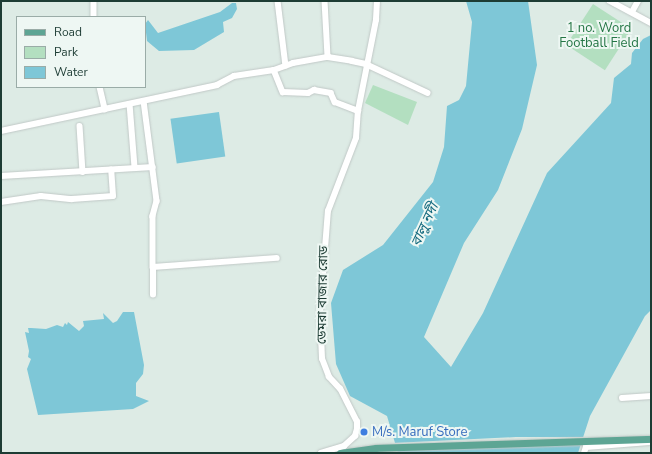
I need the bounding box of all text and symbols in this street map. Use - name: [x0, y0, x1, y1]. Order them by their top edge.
- legend: [16, 16, 146, 88]
- park label: 1 no. Word Football Field: [559, 21, 639, 52]
- text: Road: [54, 24, 82, 40]
- text: Park: [54, 44, 78, 60]
- text: Water: [54, 64, 88, 80]
- water label: বালু নদী: [408, 201, 442, 249]
- street label: ডেমরা বাজার রোড: [314, 246, 332, 344]
- place label: M/s. Maruf Store: [372, 424, 467, 440]
- marker: M/s. Maruf Store: [359, 427, 369, 437]

